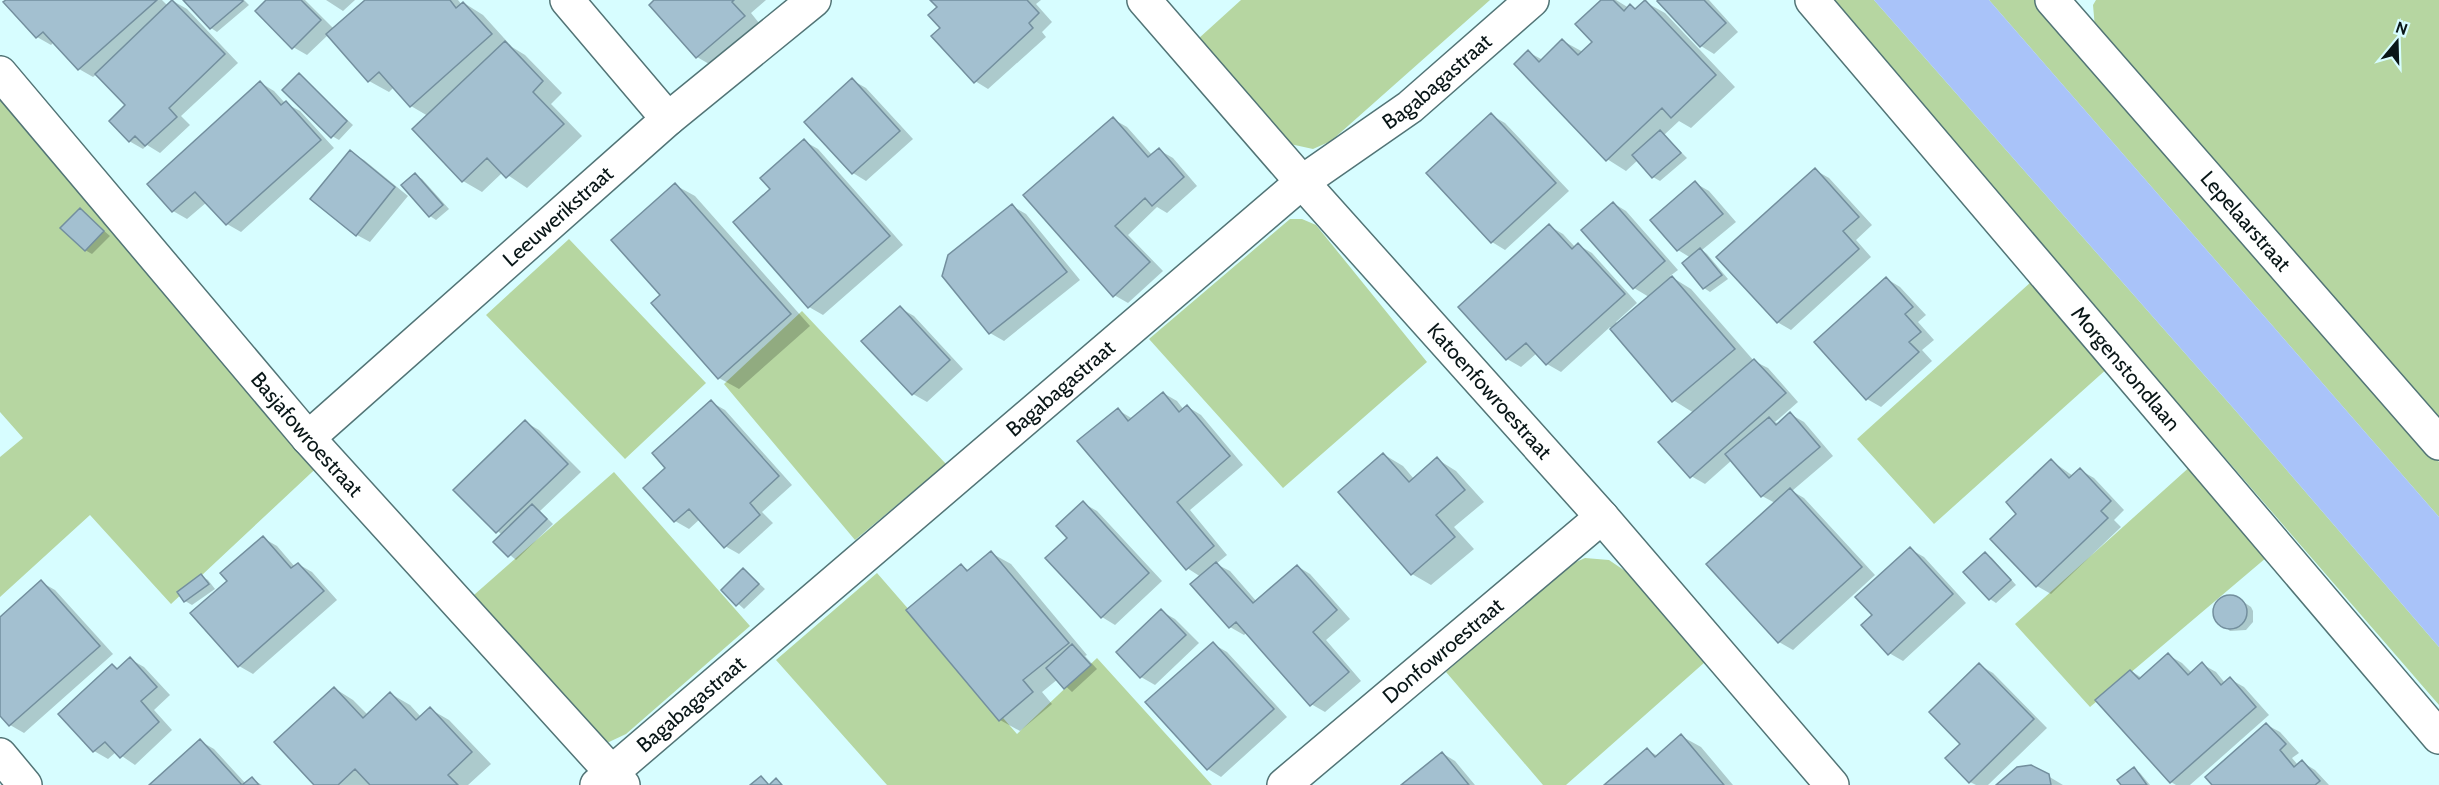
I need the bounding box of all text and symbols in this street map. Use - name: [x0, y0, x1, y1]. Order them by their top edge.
- north arrow: [2367, 12, 2427, 72]
- text: N: [2393, 17, 2410, 39]
- street label: Bagabagastraat: [1377, 28, 1496, 134]
- street label: Leeuwerikstraat: [497, 161, 618, 271]
- street label: Lepelaarstraat: [2195, 166, 2296, 276]
- street label: Morgenstondlaan: [2066, 301, 2186, 436]
- street label: Katoenfowroestraat: [1422, 318, 1557, 464]
- street label: Bagabagastraat: [1001, 335, 1120, 441]
- street label: Basjafowroestraat: [246, 367, 368, 502]
- street label: Donfowroestraat: [1377, 593, 1508, 708]
- street label: Bagabagastraat: [632, 651, 750, 757]

